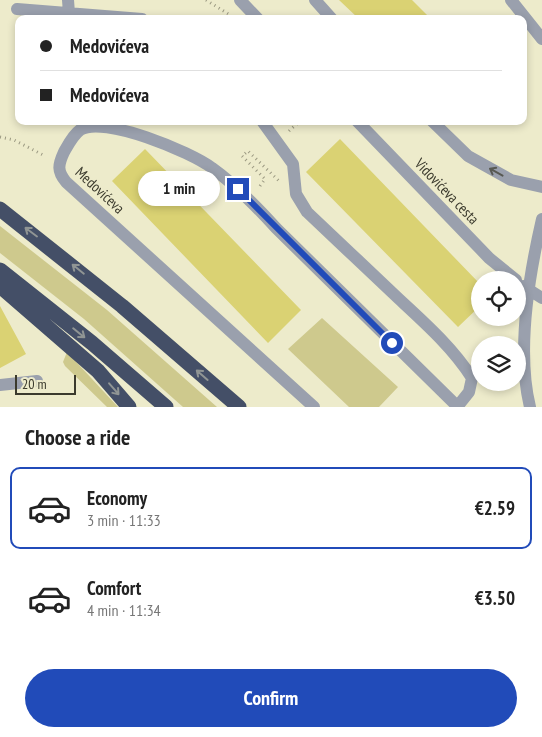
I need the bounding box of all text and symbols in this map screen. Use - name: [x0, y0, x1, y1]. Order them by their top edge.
- text: Medovićeva: [70, 34, 149, 58]
- text: Medovićeva: [70, 83, 149, 107]
- street label: Vidovićeva cesta: [410, 153, 483, 228]
- street label: Medovićeva: [71, 162, 129, 218]
- one-way arrow: [489, 167, 504, 177]
- callout: 1 min: [138, 172, 220, 206]
- text: 1 min: [163, 178, 195, 198]
- route end: [227, 178, 249, 200]
- one-way arrow: [25, 227, 38, 238]
- one-way arrow: [72, 264, 85, 275]
- map controls: [471, 271, 526, 391]
- button: locate: [471, 271, 526, 326]
- one-way arrow: [72, 327, 85, 338]
- route start: [381, 332, 403, 354]
- button: layers: [471, 336, 526, 391]
- one-way arrow: [196, 369, 209, 380]
- scale bar: [15, 372, 76, 395]
- text: 20 m: [22, 375, 47, 393]
- one-way arrow: [108, 382, 119, 395]
- text: Choose a ride: [25, 423, 130, 451]
- icon: car: [27, 486, 72, 531]
- text: Economy: [87, 486, 147, 510]
- text: €2.59: [475, 496, 515, 520]
- text: 3 min · 11:33: [87, 510, 161, 530]
- icon: car: [27, 576, 72, 621]
- text: Comfort: [87, 576, 141, 600]
- text: €3.50: [475, 586, 515, 610]
- text: 4 min · 11:34: [87, 600, 161, 620]
- button: Confirm: [25, 669, 517, 727]

